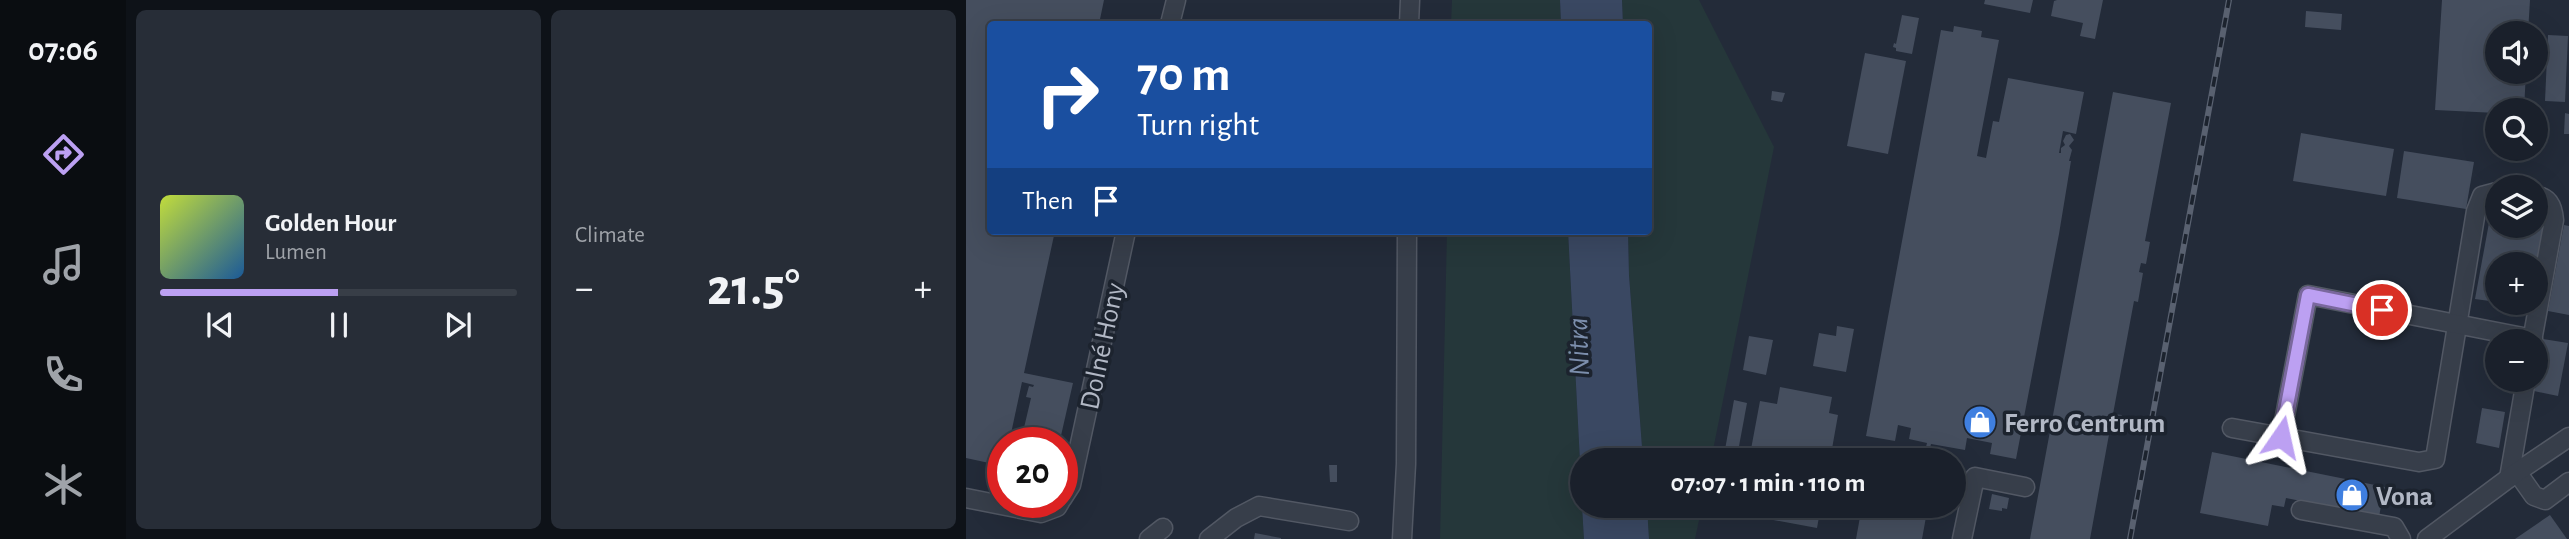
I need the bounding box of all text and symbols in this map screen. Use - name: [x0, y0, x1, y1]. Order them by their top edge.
- map controls: [2485, 21, 2548, 392]
- button: sound: [2485, 21, 2548, 84]
- text: 07:06: [28, 34, 98, 66]
- icon: right: [1022, 49, 1113, 140]
- text: 70 m: [1137, 51, 1231, 100]
- button: search: [2485, 98, 2548, 161]
- text: Turn right: [1137, 109, 1259, 141]
- icon: directions: [39, 130, 88, 179]
- button: layers: [2485, 175, 2548, 238]
- icon: arrive: [1087, 182, 1125, 220]
- text: Then: [1022, 188, 1073, 214]
- text: Golden Hour: [265, 210, 396, 236]
- text: Climate: [575, 224, 645, 247]
- icon: music: [39, 240, 88, 289]
- text: Lumen: [265, 241, 327, 264]
- button: +: [2485, 252, 2548, 315]
- text: 21.5°: [707, 262, 800, 314]
- text: −: [575, 270, 593, 308]
- text: +: [914, 270, 932, 308]
- pin: [2352, 280, 2412, 340]
- street label: Dolné Hony: [1076, 281, 1130, 412]
- icon: arrive: [2363, 291, 2401, 329]
- icon: previous: [201, 306, 239, 344]
- icon: pause: [320, 306, 358, 344]
- icon: next: [439, 306, 477, 344]
- water label: Nitra: [1563, 317, 1595, 377]
- button: −: [2485, 329, 2548, 392]
- icon: phone: [39, 350, 88, 399]
- position arrow: [2244, 400, 2318, 474]
- shop icon: Ferro Centrum: [1961, 403, 1999, 441]
- place label: Ferro Centrum: [2004, 410, 2165, 438]
- speed limit sign: 20: [987, 427, 1078, 518]
- icon: climate: [39, 460, 88, 509]
- text: 07:07 · 1 min · 110 m: [1670, 470, 1866, 496]
- shop icon: Vona: [2333, 476, 2371, 514]
- place label: Vona: [2376, 483, 2433, 511]

